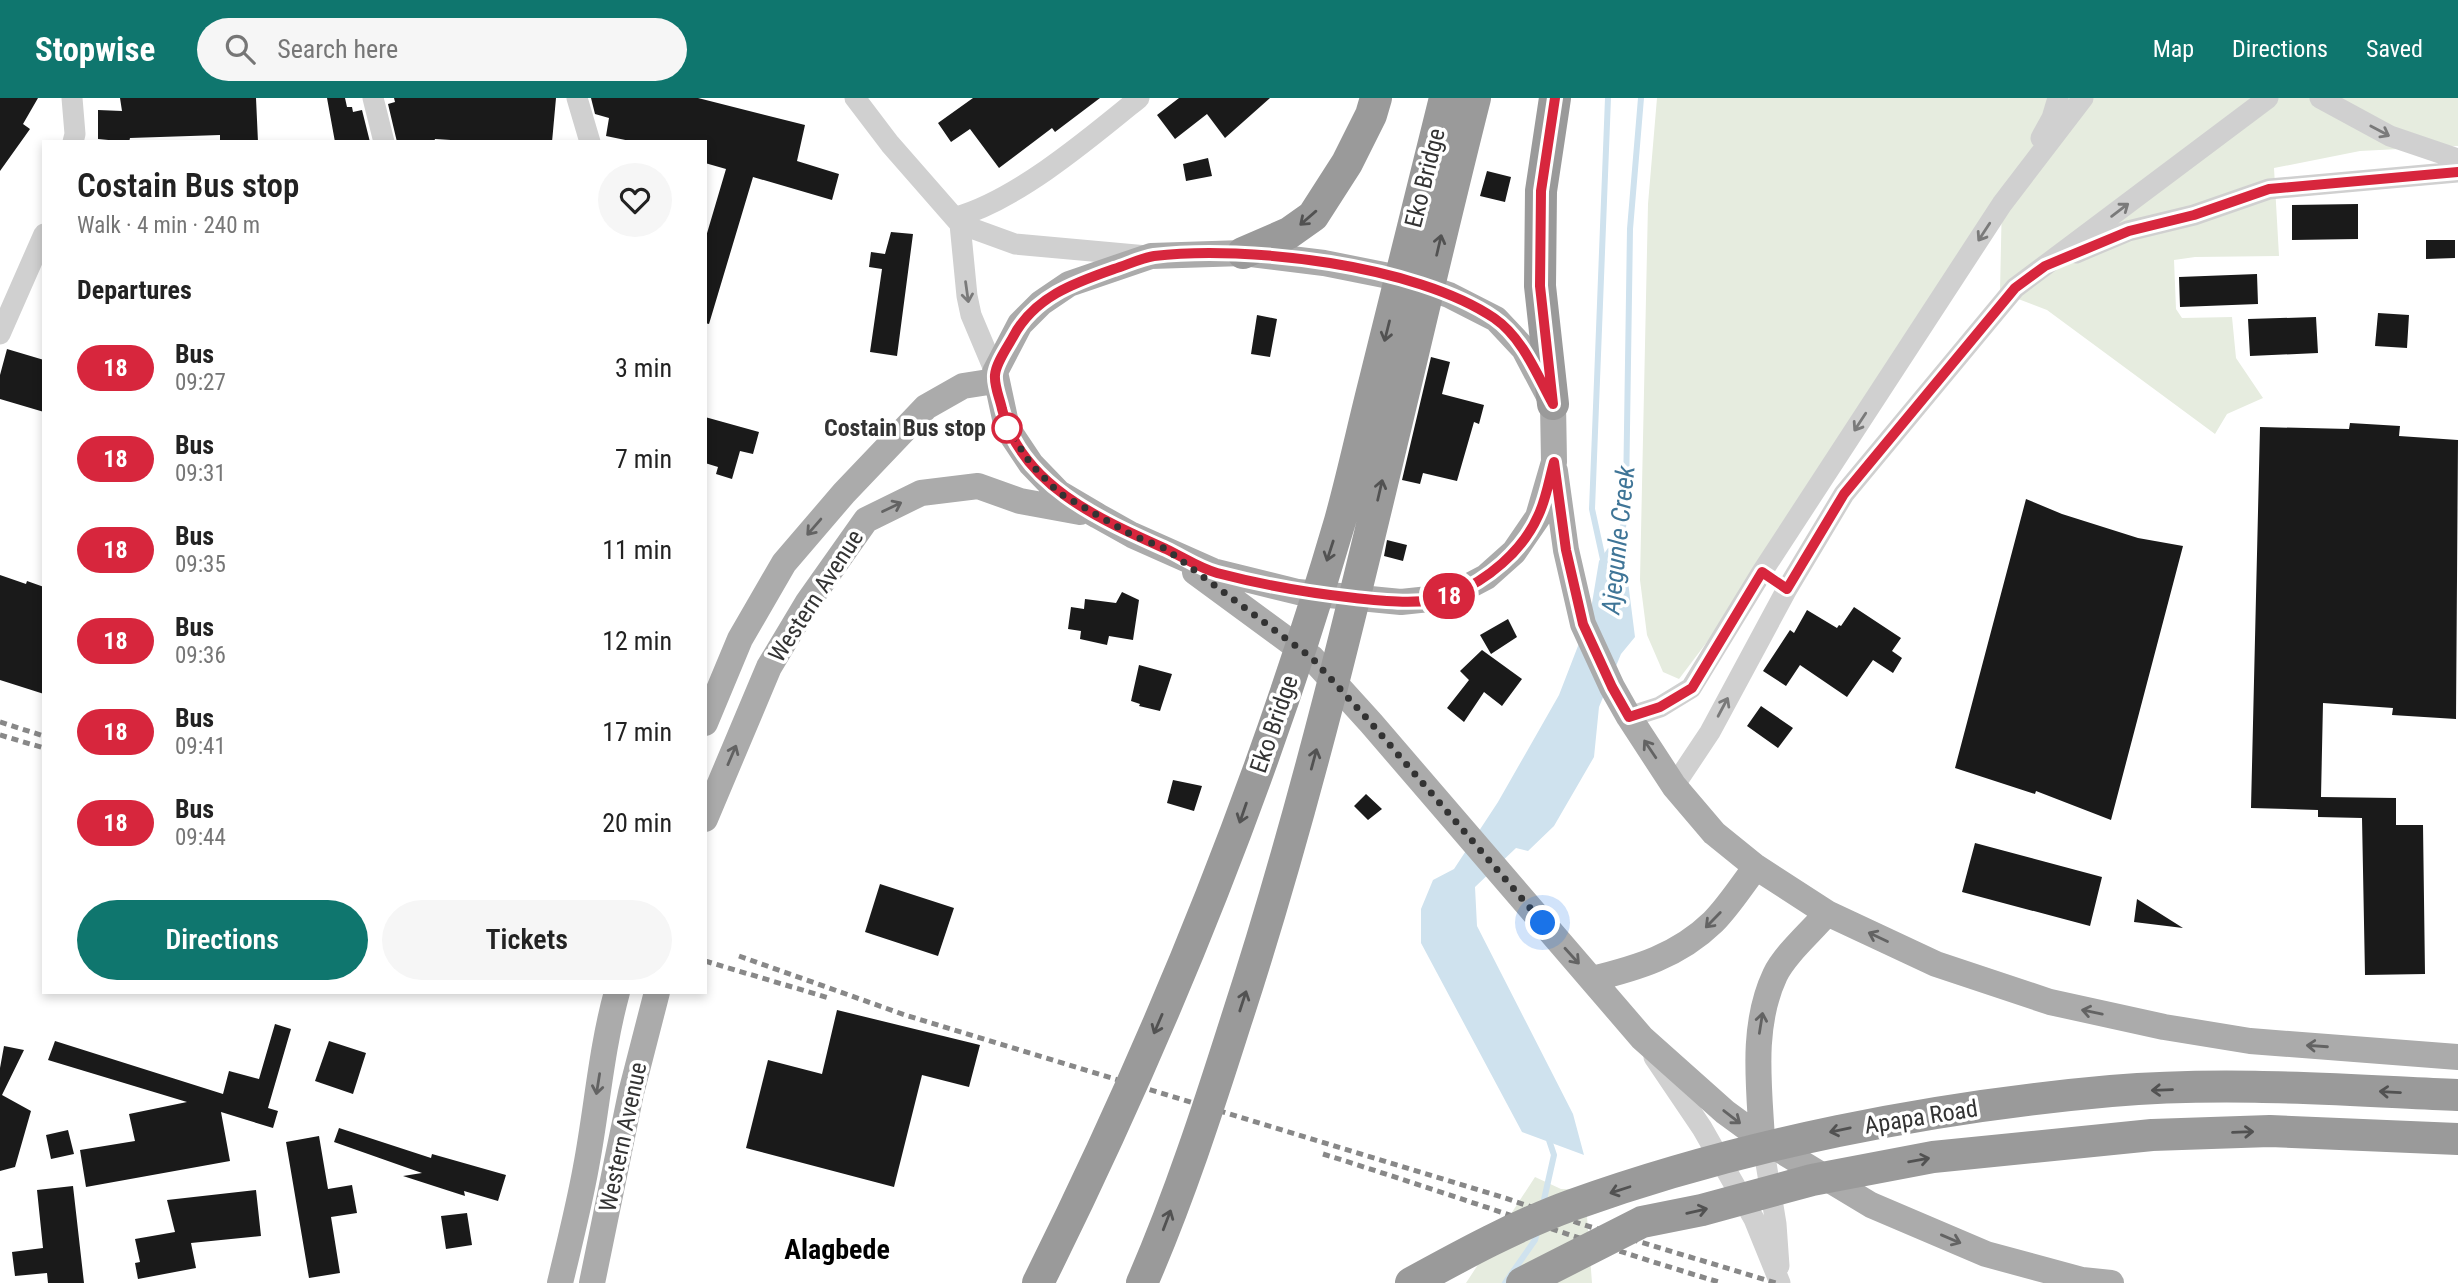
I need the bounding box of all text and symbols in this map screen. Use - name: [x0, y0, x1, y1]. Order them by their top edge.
- search box: [197, 18, 687, 81]
- text: Stopwise: [35, 30, 155, 69]
- icon: search: [221, 30, 259, 68]
- text: Search here: [277, 34, 398, 64]
- text: Map: [2153, 35, 2194, 63]
- text: Directions: [2232, 35, 2328, 63]
- text: Saved: [2366, 35, 2423, 63]
- one-way arrow: [2369, 124, 2390, 138]
- street label: Eko Bridge: [1399, 126, 1451, 230]
- button: heart: [598, 163, 672, 237]
- text: Costain Bus stop: [77, 166, 299, 205]
- one-way arrow: [2110, 202, 2129, 217]
- one-way arrow: [1299, 210, 1317, 226]
- text: Walk · 4 min · 240 m: [77, 212, 260, 239]
- one-way arrow: [1977, 221, 1991, 241]
- one-way arrow: [1433, 234, 1446, 257]
- text: Departures: [77, 275, 192, 305]
- one-way arrow: [961, 280, 974, 303]
- one-way arrow: [1380, 319, 1393, 342]
- text: Bus: [175, 339, 214, 369]
- text: 3 min: [615, 353, 672, 383]
- text: 18: [103, 354, 128, 382]
- text: 09:27: [175, 369, 226, 396]
- one-way arrow: [1853, 412, 1867, 431]
- marker: Costain Bus stop: [992, 413, 1022, 443]
- place label: Costain Bus stop: [824, 414, 986, 442]
- text: Bus: [175, 430, 214, 460]
- text: 7 min: [615, 444, 672, 474]
- text: 18: [103, 445, 128, 473]
- text: 09:31: [175, 460, 226, 487]
- water label: Ajegunle Creek: [1595, 464, 1641, 617]
- one-way arrow: [1375, 480, 1388, 502]
- one-way arrow: [881, 500, 902, 514]
- one-way arrow: [806, 518, 822, 536]
- text: Bus: [175, 521, 214, 551]
- street label: Western Avenue: [763, 525, 869, 667]
- text: 11 min: [602, 535, 672, 565]
- text: 18: [103, 536, 128, 564]
- one-way arrow: [1323, 539, 1335, 561]
- text: 09:35: [175, 551, 226, 578]
- line badge: 18: [1418, 573, 1480, 619]
- text: 18: [1437, 582, 1461, 610]
- text: Bus: [175, 612, 214, 642]
- text: 12 min: [602, 626, 672, 656]
- text: 18: [103, 627, 128, 655]
- text: 09:36: [175, 642, 226, 669]
- street label: Eko Bridge: [1244, 672, 1304, 776]
- one-way arrow: [1716, 698, 1730, 718]
- text: Bus: [175, 703, 214, 733]
- text: 17 min: [602, 717, 672, 747]
- text: 18: [103, 718, 128, 746]
- text: 09:41: [175, 733, 226, 760]
- one-way arrow: [1643, 740, 1657, 759]
- one-way arrow: [726, 745, 739, 767]
- one-way arrow: [1308, 748, 1321, 771]
- text: Bus: [175, 794, 214, 824]
- one-way arrow: [1236, 802, 1248, 824]
- text: 20 min: [602, 808, 672, 838]
- text: 18: [103, 809, 128, 837]
- text: 09:44: [175, 824, 226, 851]
- button: Directions: [77, 900, 368, 980]
- button: Tickets: [382, 900, 672, 980]
- your location: [1525, 905, 1560, 940]
- one-way arrow: [1705, 911, 1722, 928]
- one-way arrow: [1868, 929, 1889, 943]
- one-way arrow: [1564, 947, 1580, 965]
- one-way arrow: [1238, 990, 1250, 1012]
- one-way arrow: [2081, 1004, 2104, 1018]
- one-way arrow: [1755, 1012, 1768, 1034]
- one-way arrow: [1150, 1013, 1163, 1034]
- one-way arrow: [2306, 1039, 2328, 1052]
- street label: Western Avenue: [594, 1060, 652, 1214]
- one-way arrow: [591, 1072, 604, 1095]
- one-way arrow: [2151, 1083, 2174, 1096]
- one-way arrow: [2379, 1085, 2402, 1098]
- street label: Apapa Road: [1862, 1094, 1980, 1140]
- one-way arrow: [1722, 1109, 1741, 1124]
- one-way arrow: [1829, 1124, 1852, 1138]
- one-way arrow: [2231, 1126, 2254, 1139]
- one-way arrow: [1907, 1153, 1929, 1166]
- one-way arrow: [1610, 1184, 1632, 1197]
- one-way arrow: [1685, 1203, 1708, 1217]
- one-way arrow: [1161, 1209, 1174, 1231]
- district label: Alagbede: [784, 1233, 890, 1266]
- one-way arrow: [1940, 1233, 1961, 1246]

